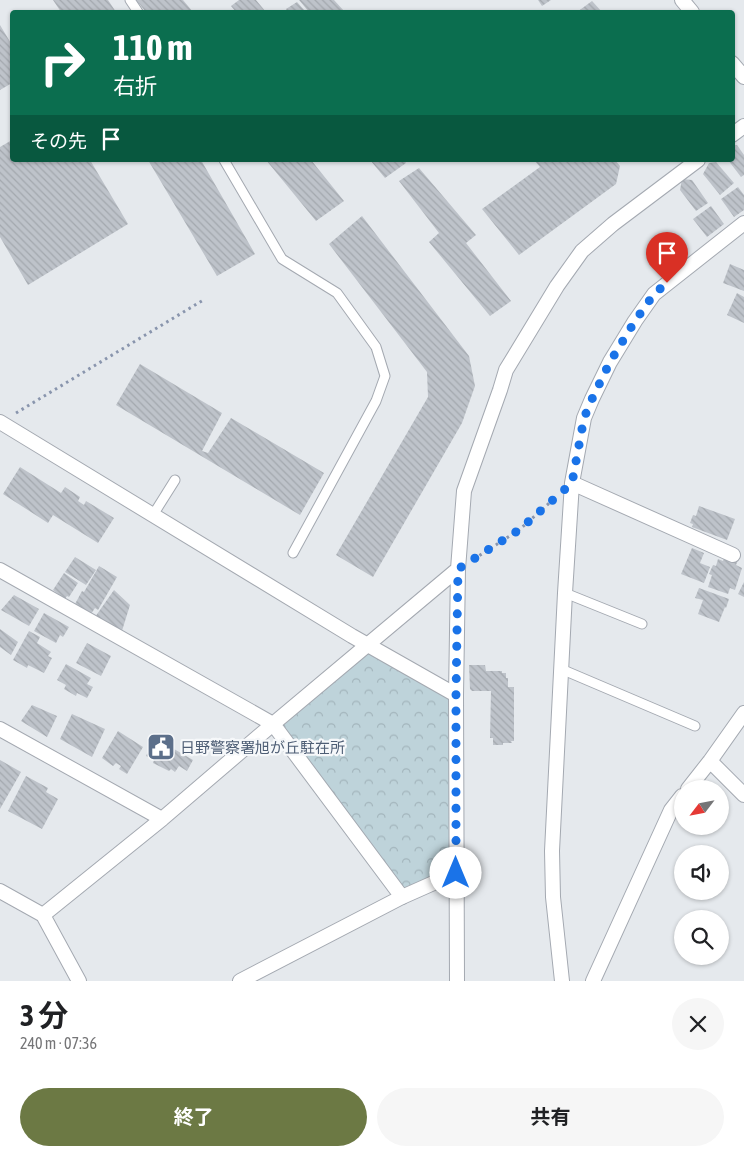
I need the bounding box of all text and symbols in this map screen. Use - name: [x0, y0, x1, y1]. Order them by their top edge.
- text: 110 m: [113, 27, 192, 67]
- icon: right: [30, 30, 95, 95]
- text: 右折: [113, 73, 157, 99]
- icon: arrive: [97, 125, 125, 153]
- text: その先: [30, 130, 87, 152]
- pin: [646, 232, 688, 283]
- icon: arrive: [653, 239, 681, 267]
- public building icon: 日野警察署旭が丘駐在所: [146, 732, 176, 762]
- place label: 日野警察署旭が丘駐在所: [180, 739, 345, 756]
- north arrow: [674, 780, 729, 835]
- map controls: [674, 780, 729, 965]
- button: sound: [674, 845, 729, 900]
- position arrow: [429, 846, 481, 898]
- button: search: [674, 910, 729, 965]
- text: 3 分: [20, 998, 68, 1032]
- button: close: [672, 998, 724, 1050]
- text: 240 m · 07:36: [20, 1034, 97, 1052]
- button: 終了: [20, 1088, 367, 1146]
- button: 共有: [377, 1088, 724, 1146]

